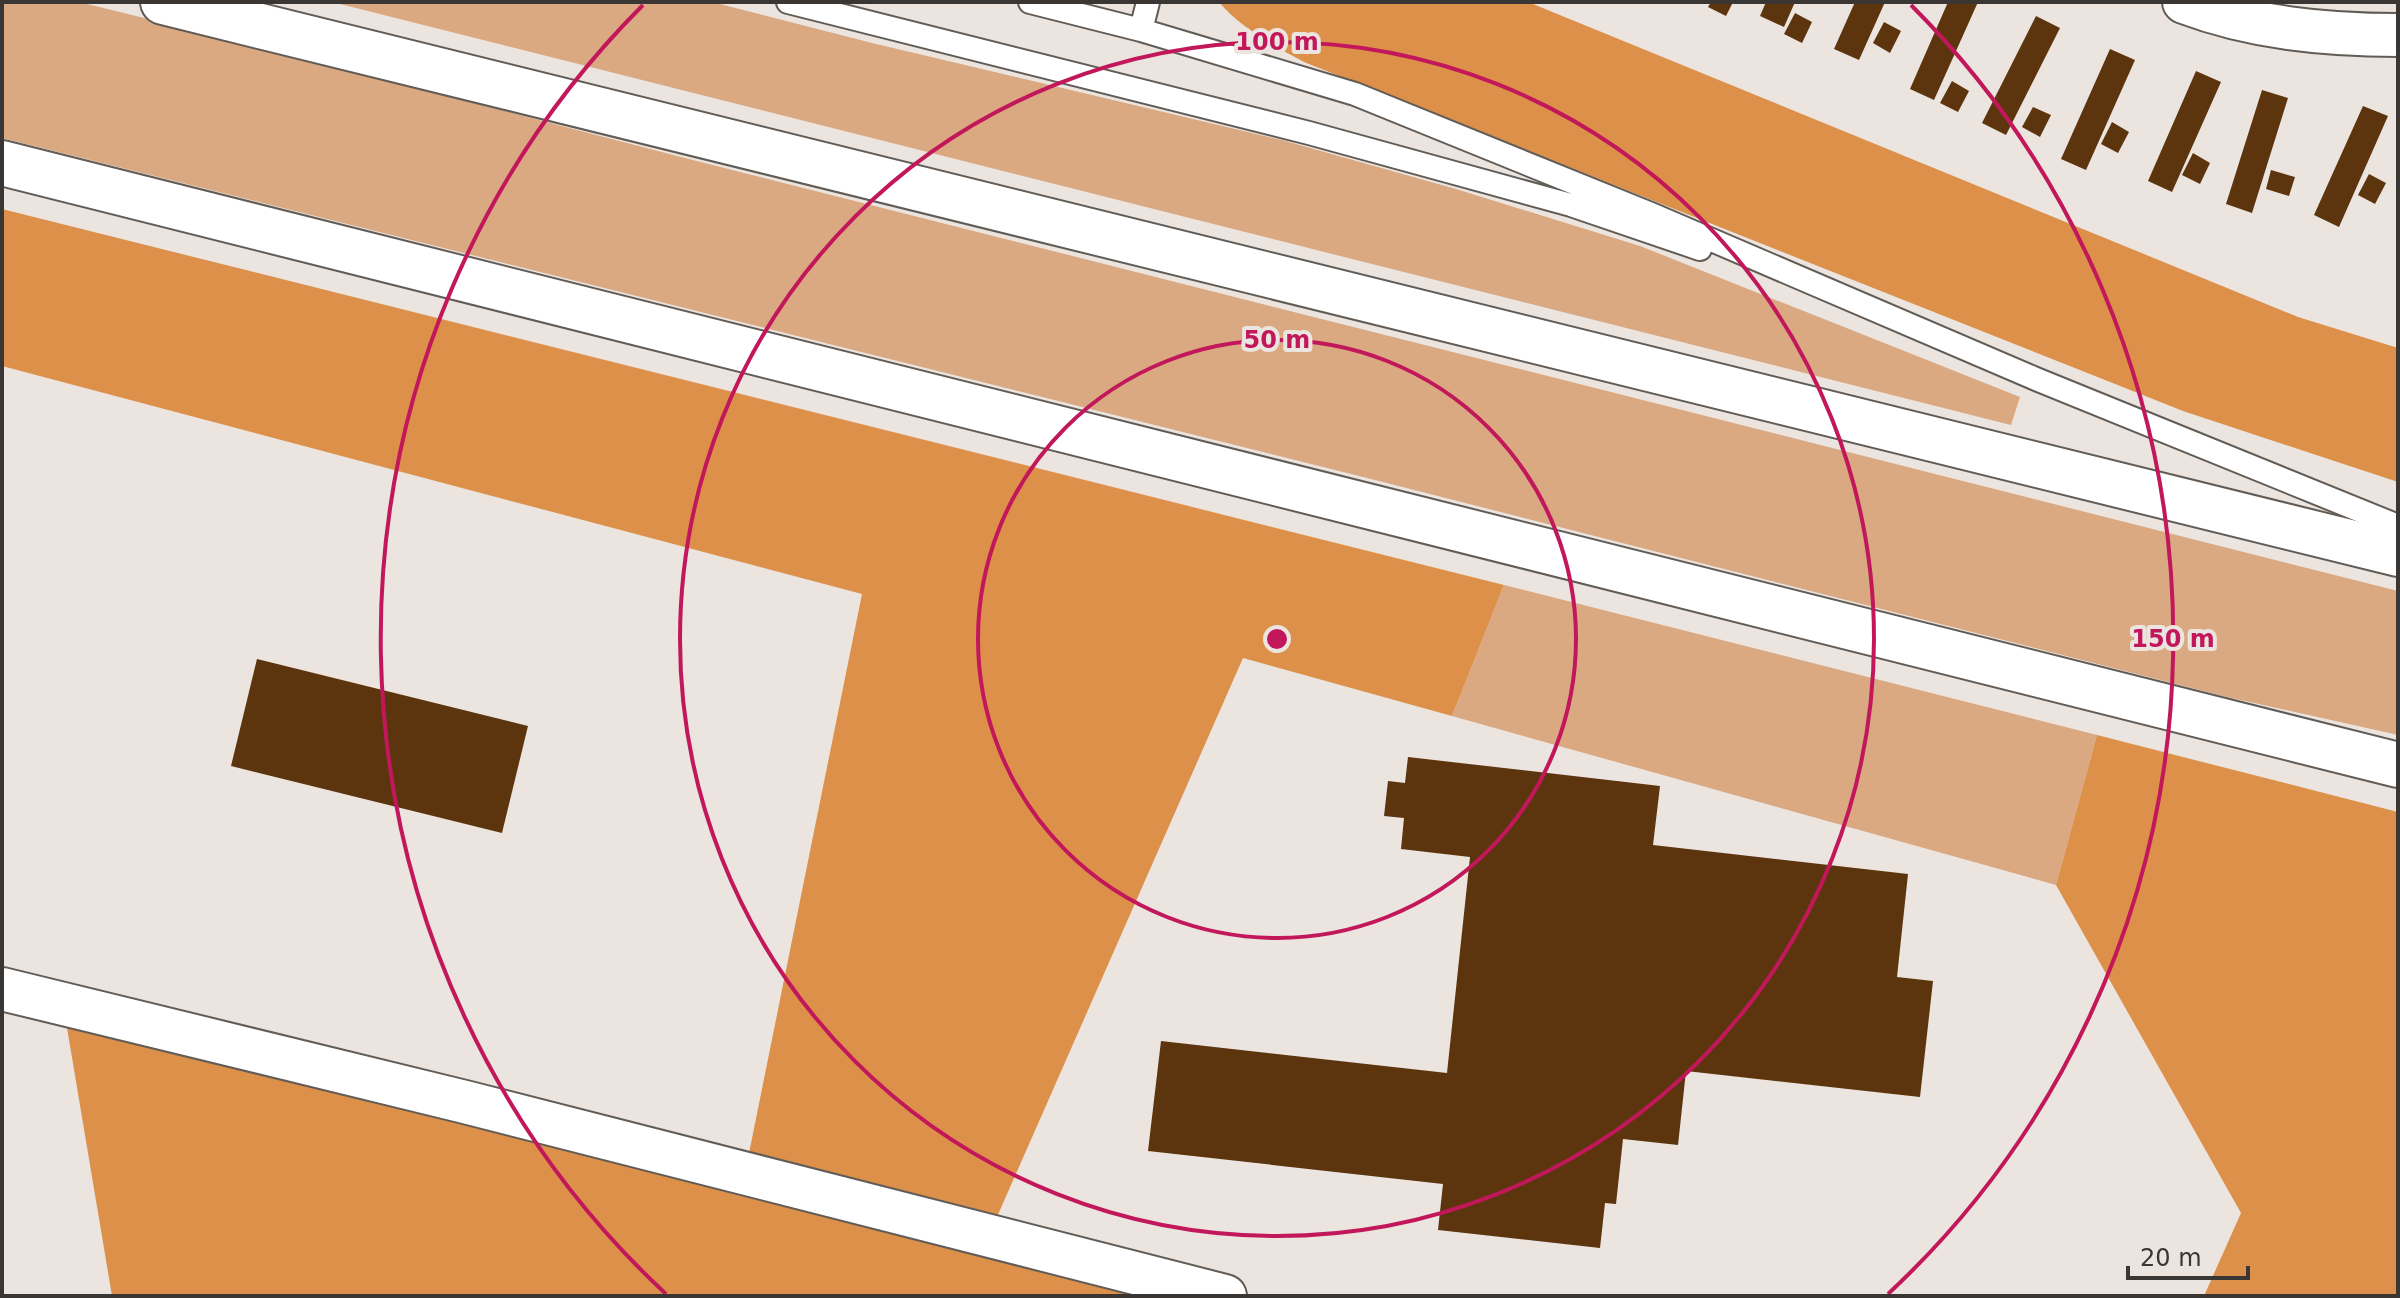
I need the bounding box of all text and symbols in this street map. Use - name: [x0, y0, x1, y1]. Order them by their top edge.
- text: 100 m: [1235, 28, 1319, 56]
- text: 50 m: [1244, 326, 1310, 354]
- centre of rings: [1263, 625, 1291, 653]
- text: 150 m: [2131, 625, 2215, 653]
- scale bar: [2128, 1230, 2248, 1280]
- text: 20 m: [2140, 1244, 2202, 1272]

